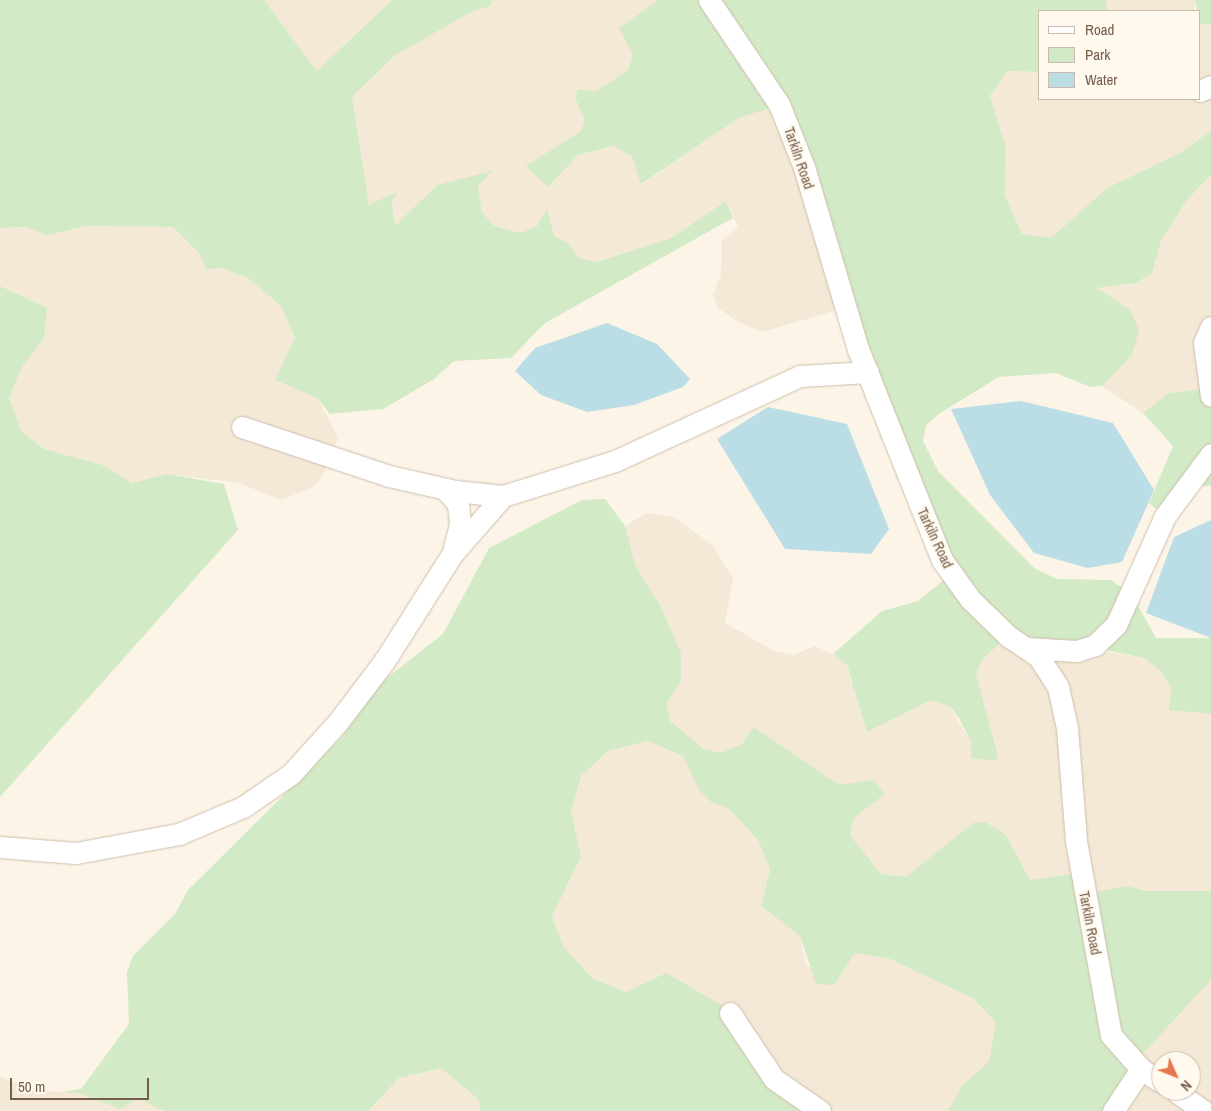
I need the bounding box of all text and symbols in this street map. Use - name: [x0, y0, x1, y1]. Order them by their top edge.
- legend: [1038, 10, 1201, 100]
- text: Road: [1085, 19, 1114, 40]
- text: Park: [1085, 44, 1110, 65]
- text: Water: [1085, 69, 1117, 90]
- street label: Tarkiln Road: [781, 125, 817, 191]
- street label: Tarkiln Road: [914, 505, 956, 571]
- street label: Tarkiln Road: [1076, 890, 1104, 956]
- north arrow: [1151, 1051, 1201, 1101]
- scale bar: [12, 1068, 151, 1100]
- text: 50 m: [18, 1076, 45, 1097]
- text: N: [1177, 1076, 1195, 1095]

